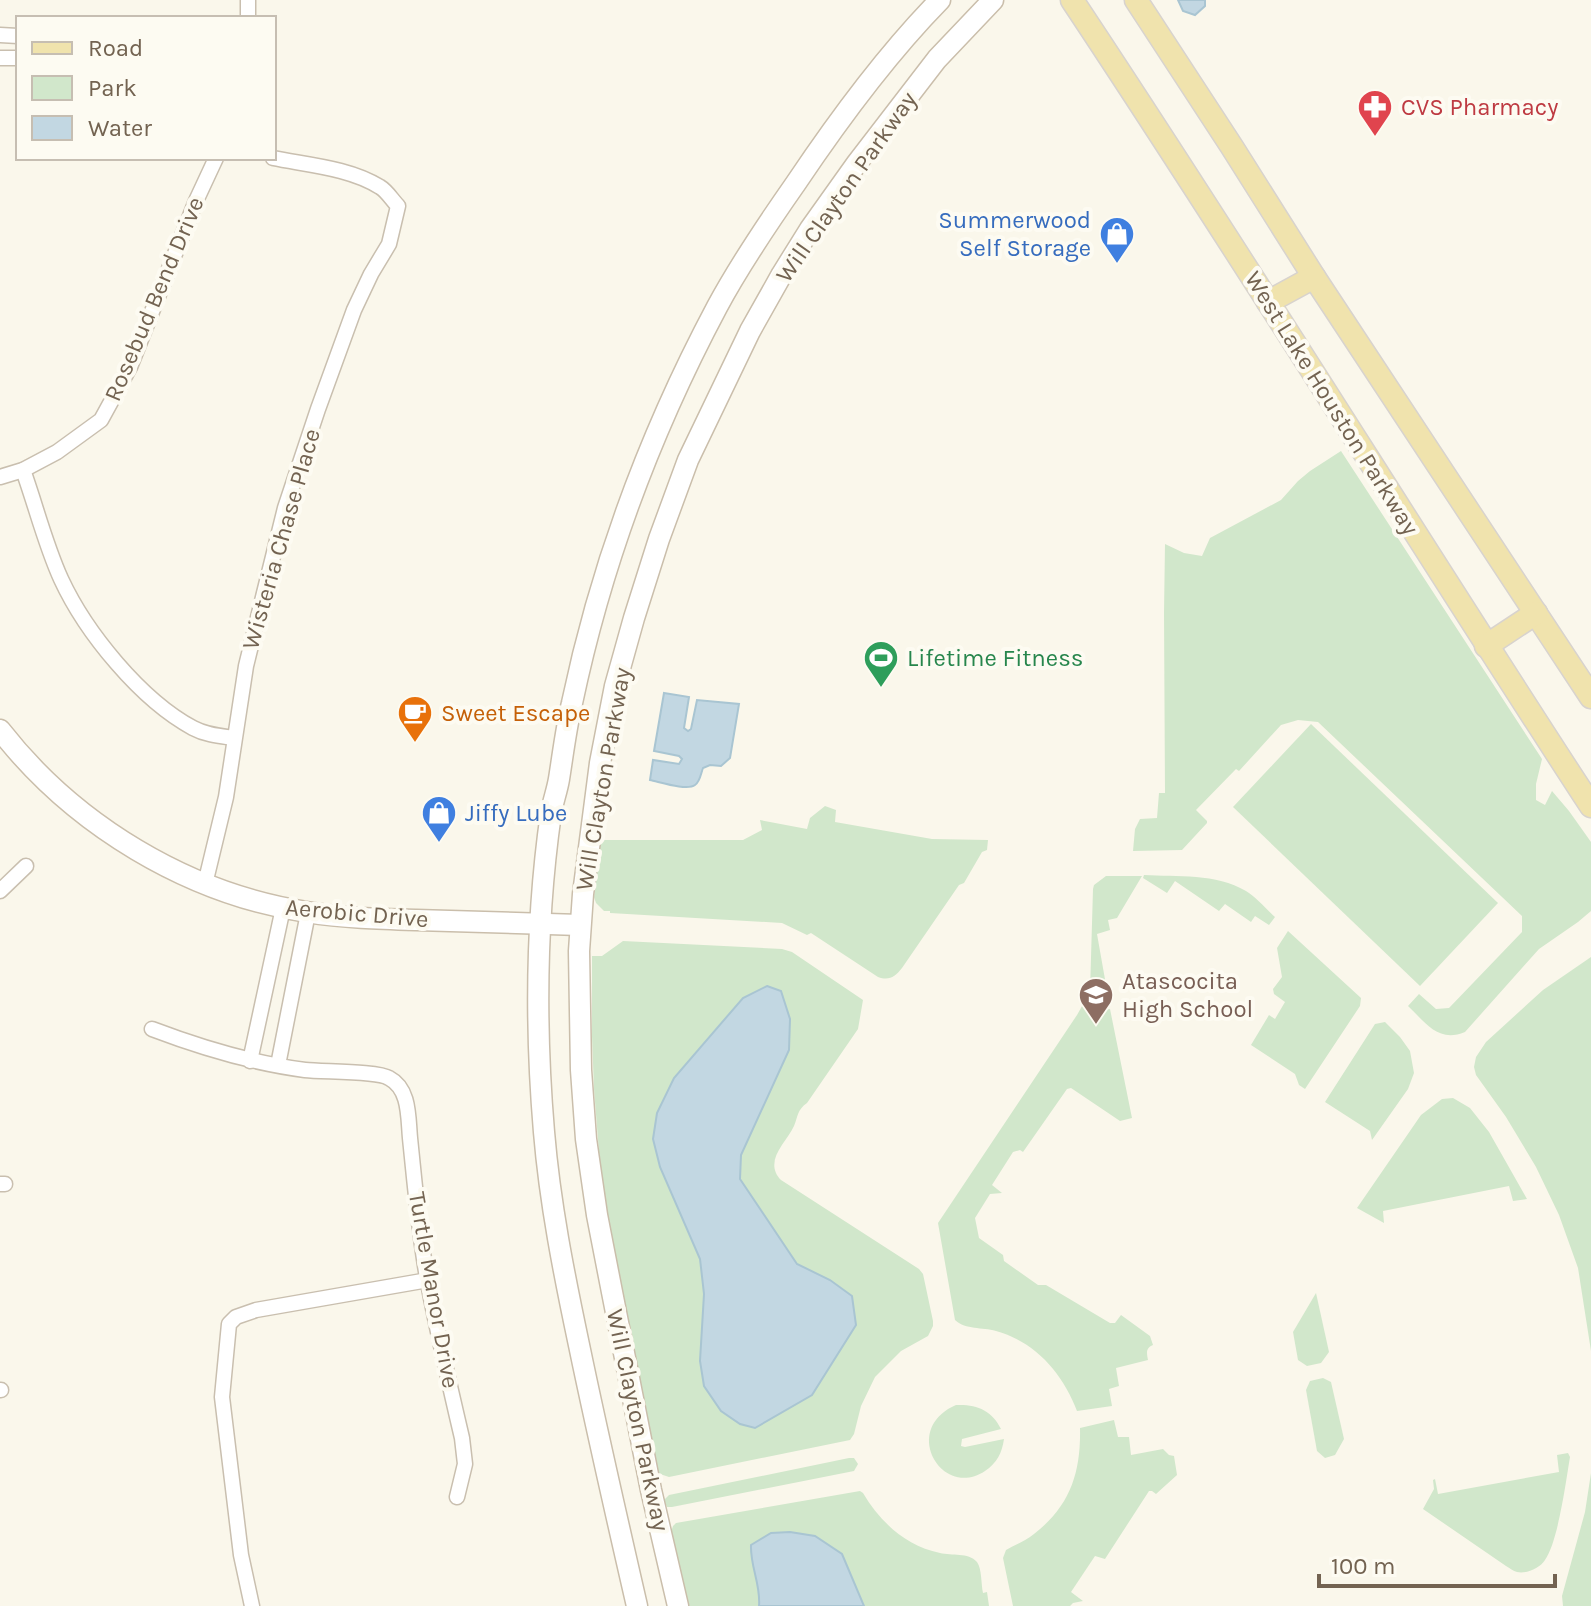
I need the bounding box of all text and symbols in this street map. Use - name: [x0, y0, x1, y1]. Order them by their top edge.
- legend: [16, 16, 276, 160]
- text: Road: [88, 34, 143, 62]
- text: Park: [88, 74, 137, 102]
- street label: Will Clayton Parkway: [770, 86, 922, 288]
- pharmacy icon: CVS Pharmacy: [1356, 88, 1394, 138]
- place label: CVS Pharmacy: [1401, 93, 1558, 121]
- text: Water: [88, 114, 152, 142]
- street label: Rosebud Bend Drive: [98, 193, 210, 405]
- place label: Summerwood Self Storage: [938, 206, 1091, 262]
- shop icon: Summerwood Self Storage: [1098, 215, 1136, 265]
- street label: West Lake Houston Parkway: [1239, 266, 1425, 540]
- street label: Wisteria Chase Place: [236, 425, 326, 653]
- sports icon: Lifetime Fitness: [862, 639, 900, 689]
- place label: Lifetime Fitness: [907, 644, 1083, 672]
- street label: Will Clayton Parkway: [570, 665, 636, 893]
- cafe icon: Sweet Escape: [396, 694, 434, 744]
- place label: Sweet Escape: [441, 699, 590, 727]
- shop icon: Jiffy Lube: [420, 794, 458, 844]
- place label: Jiffy Lube: [465, 799, 567, 827]
- street label: Aerobic Drive: [284, 893, 430, 933]
- place label: Atascocita High School: [1122, 967, 1253, 1023]
- school or university icon: Atascocita High School: [1077, 976, 1115, 1026]
- street label: Turtle Manor Drive: [403, 1190, 465, 1390]
- street label: Will Clayton Parkway: [601, 1306, 675, 1534]
- scale bar: [1319, 1538, 1555, 1588]
- text: 100 m: [1331, 1552, 1396, 1580]

